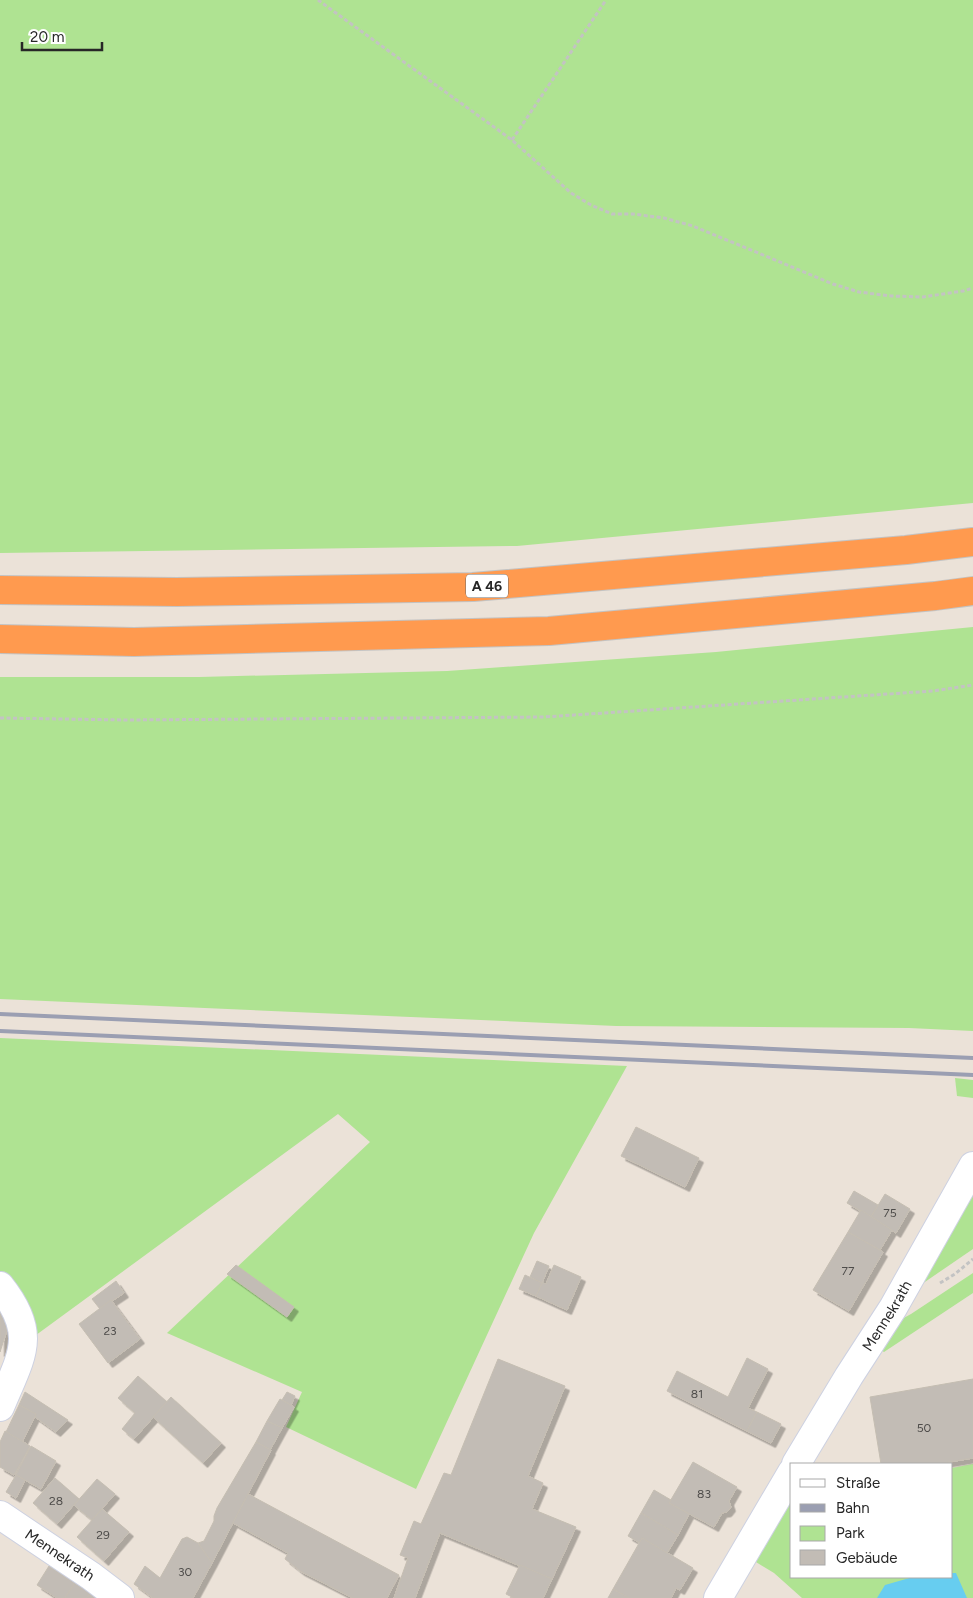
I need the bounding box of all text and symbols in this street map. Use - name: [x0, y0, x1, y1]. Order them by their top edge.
- scale bar: [22, 20, 102, 52]
- text: 20 m: [30, 28, 64, 46]
- road number: A 46: [466, 574, 508, 598]
- house number: 75: [883, 1206, 897, 1220]
- house number: 77: [842, 1264, 855, 1278]
- street label: Mennekrath: [858, 1277, 916, 1355]
- house number: 23: [103, 1324, 117, 1338]
- house number: 81: [691, 1387, 703, 1401]
- house number: 50: [917, 1421, 932, 1435]
- legend: [790, 1463, 953, 1578]
- text: Straße: [836, 1474, 880, 1492]
- house number: 83: [697, 1487, 711, 1501]
- house number: 28: [49, 1494, 63, 1508]
- text: Bahn: [836, 1499, 870, 1517]
- text: Park: [836, 1524, 865, 1542]
- street label: Mennekrath: [22, 1525, 98, 1585]
- house number: 29: [96, 1528, 110, 1542]
- text: Gebäude: [836, 1549, 897, 1567]
- house number: 30: [178, 1565, 192, 1579]

